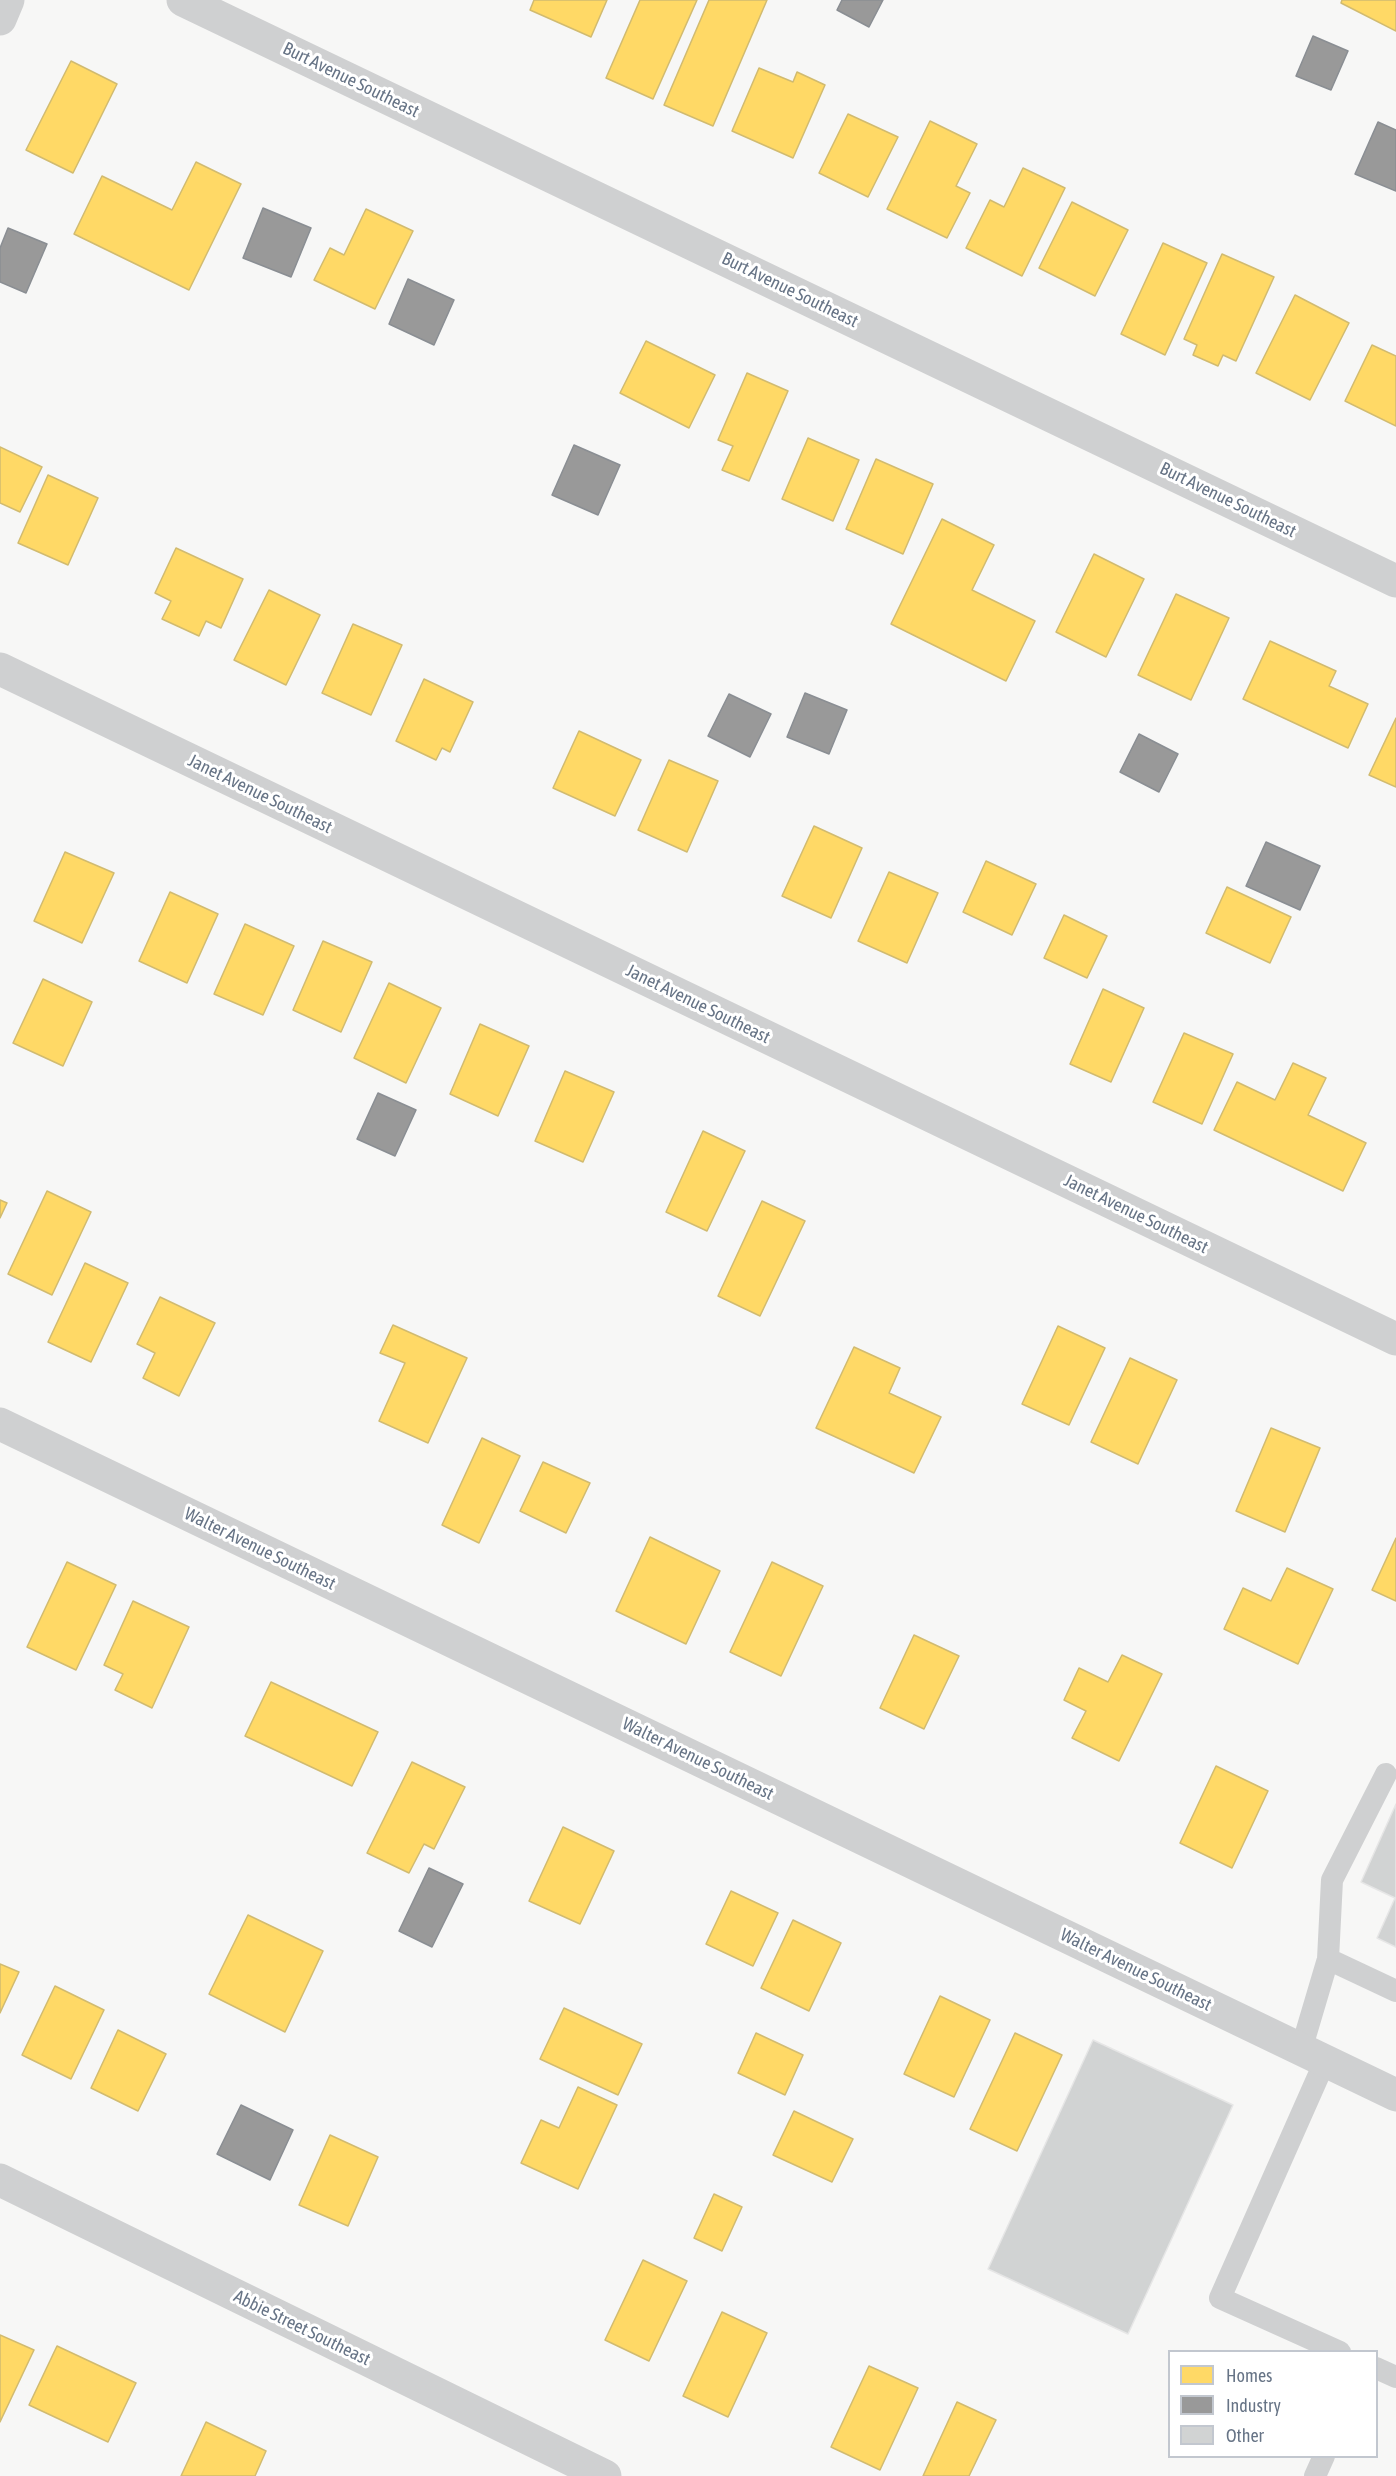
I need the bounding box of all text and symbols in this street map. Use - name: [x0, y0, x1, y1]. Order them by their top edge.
- street label: Burt Avenue Southeast: [279, 38, 423, 122]
- street label: Burt Avenue Southeast: [718, 248, 862, 332]
- street label: Burt Avenue Southeast: [1156, 458, 1300, 542]
- street label: Janet Avenue Southeast: [184, 750, 336, 838]
- street label: Janet Avenue Southeast: [622, 960, 774, 1048]
- street label: Janet Avenue Southeast: [1060, 1170, 1212, 1258]
- street label: Walter Avenue Southeast: [181, 1503, 339, 1595]
- street label: Walter Avenue Southeast: [619, 1713, 777, 1805]
- street label: Walter Avenue Southeast: [1057, 1924, 1215, 2016]
- street label: Abbie Street Southeast: [230, 2286, 374, 2370]
- legend: [1168, 2350, 1378, 2458]
- text: Homes: [1226, 2365, 1272, 2386]
- text: Industry: [1226, 2395, 1281, 2416]
- text: Other: [1226, 2425, 1264, 2446]

